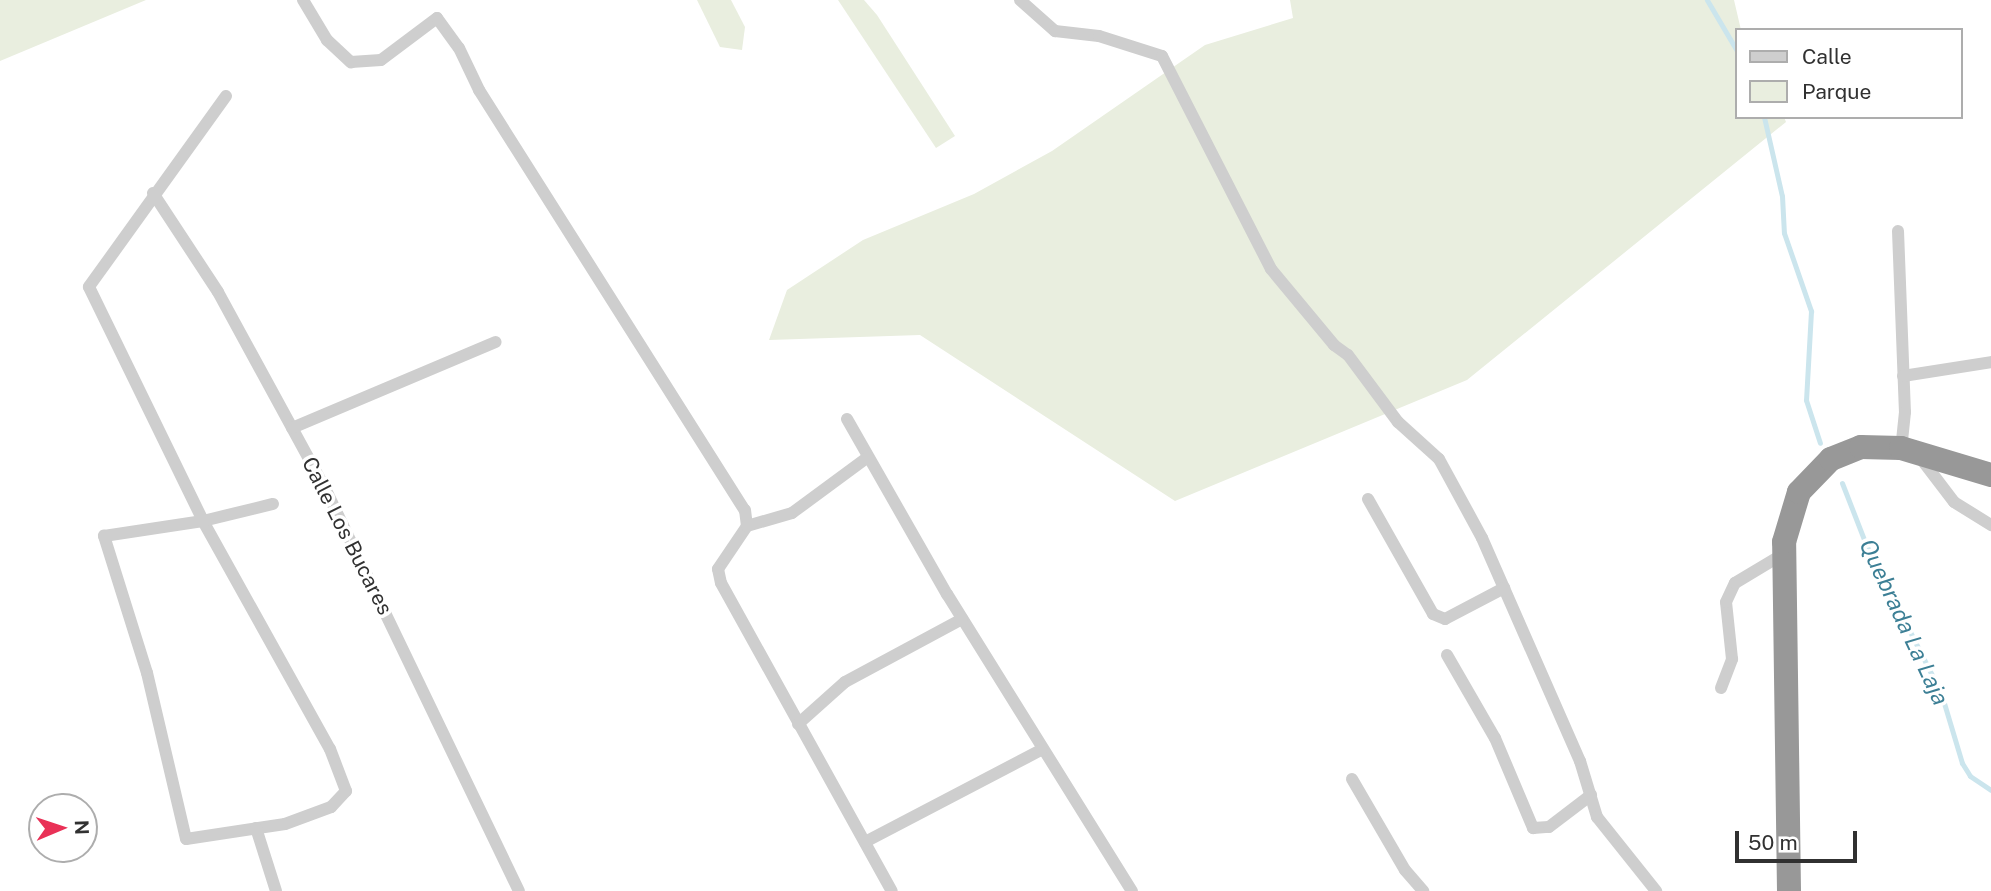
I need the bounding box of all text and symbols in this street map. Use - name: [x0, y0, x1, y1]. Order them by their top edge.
- legend: [1736, 28, 1963, 119]
- text: Calle: [1802, 44, 1852, 69]
- text: Parque: [1802, 79, 1871, 104]
- street label: Calle Los Bucares: [296, 453, 398, 619]
- water label: Quebrada La Laja: [1853, 535, 1955, 709]
- north arrow: [28, 793, 98, 863]
- scale bar: [1739, 818, 1862, 862]
- text: N: [71, 820, 93, 835]
- text: 50 m: [1748, 830, 1798, 855]

